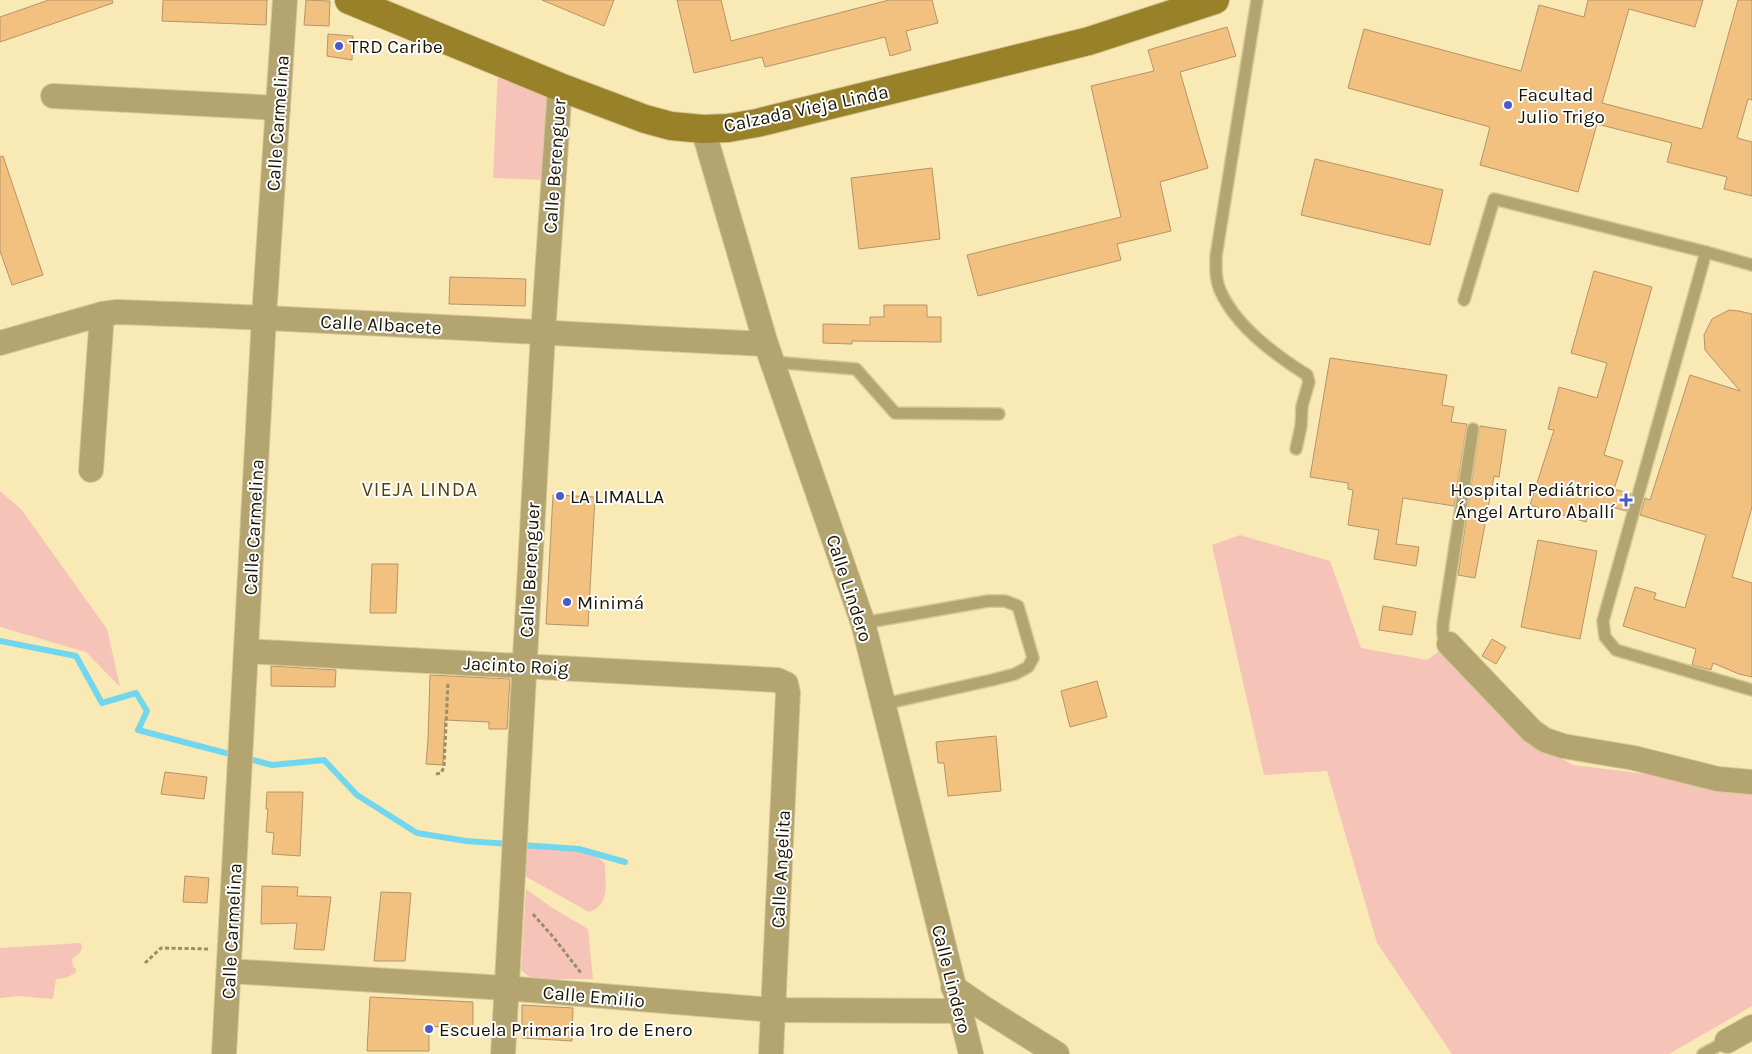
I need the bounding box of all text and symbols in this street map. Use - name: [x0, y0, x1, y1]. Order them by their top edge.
- place label: TRD Caribe: [349, 36, 443, 58]
- marker: TRD Caribe: [333, 40, 345, 52]
- street label: Calle Carmelina: [262, 54, 294, 192]
- street label: Calzada Vieja Linda: [722, 81, 891, 137]
- place label: Facultad Julio Trigo: [1518, 84, 1605, 128]
- street label: Calle Berenguer: [539, 98, 571, 234]
- marker: Facultad Julio Trigo: [1502, 99, 1514, 111]
- street label: Calle Albacete: [320, 311, 442, 339]
- street label: Calle Carmelina: [239, 458, 269, 596]
- district label: VIEJA LINDA: [362, 478, 478, 501]
- place label: Hospital Pediátrico Ángel Arturo Aballí: [1450, 479, 1615, 523]
- place label: LA LIMALLA: [570, 486, 664, 508]
- marker: LA LIMALLA: [554, 490, 566, 502]
- marker: Hospital Pediátrico Ángel Arturo Aballí: [1619, 493, 1633, 507]
- street label: Calle Berenguer: [515, 502, 545, 638]
- street label: Calle Lindero: [821, 532, 877, 645]
- place label: Minimá: [577, 592, 644, 614]
- marker: Minimá: [561, 596, 573, 608]
- street label: Jacinto Roig: [463, 652, 569, 680]
- street label: Calle Angelita: [767, 809, 795, 929]
- street label: Calle Carmelina: [217, 862, 247, 1000]
- street label: Calle Lindero: [927, 923, 975, 1036]
- street label: Calle Emilio: [542, 982, 646, 1012]
- place label: Escuela Primaria 1ro de Enero: [439, 1019, 693, 1041]
- marker: Escuela Primaria 1ro de Enero: [423, 1023, 435, 1035]

